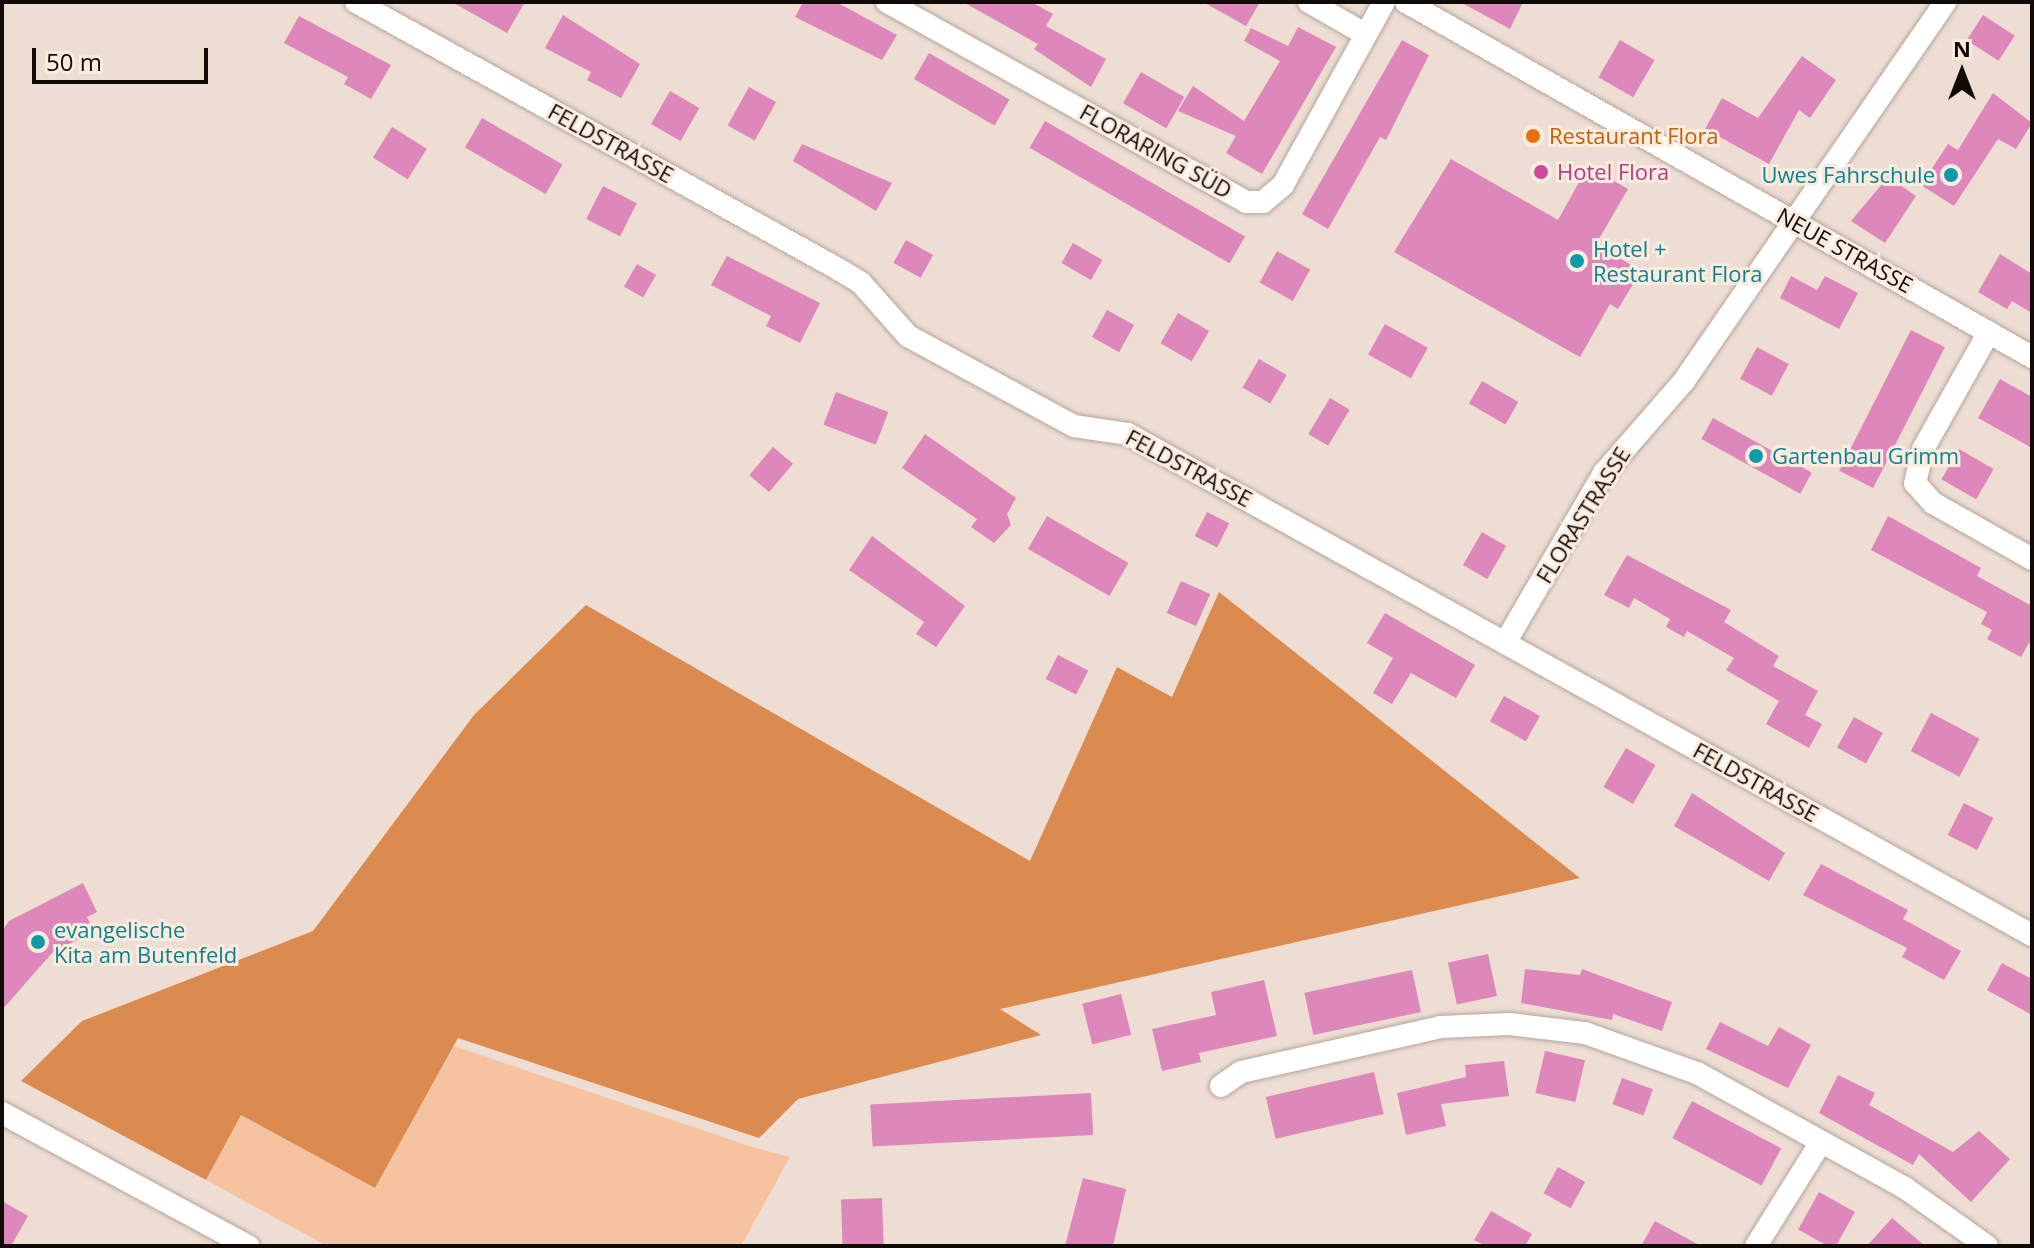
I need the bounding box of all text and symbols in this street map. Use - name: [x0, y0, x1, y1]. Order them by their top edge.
- scale bar: [36, 32, 212, 82]
- north arrow: [1922, 32, 2002, 112]
- text: N: [1953, 33, 1971, 63]
- text: 50 m: [46, 45, 102, 78]
- street label: FELDSTRASSE: [544, 98, 678, 188]
- street label: FLORARING SÜD: [1075, 98, 1237, 204]
- place label: Restaurant Flora: [1549, 123, 1719, 149]
- marker: Restaurant Flora: [1524, 127, 1542, 145]
- place label: Hotel Flora: [1557, 159, 1669, 185]
- place label: Uwes Fahrschule: [1761, 162, 1935, 188]
- marker: Hotel Flora: [1532, 163, 1550, 181]
- marker: Uwes Fahrschule: [1942, 166, 1960, 184]
- street label: NEUE STRASSE: [1773, 202, 1917, 298]
- place label: Hotel + Restaurant Flora: [1593, 235, 1763, 286]
- marker: Hotel + Restaurant Flora: [1568, 252, 1586, 270]
- street label: FELDSTRASSE: [1121, 424, 1257, 512]
- street label: FLORASTRASSE: [1531, 442, 1635, 588]
- place label: Gartenbau Grimm: [1772, 443, 1959, 469]
- marker: Gartenbau Grimm: [1747, 447, 1765, 465]
- street label: FELDSTRASSE: [1689, 737, 1823, 827]
- place label: evangelische Kita am Butenfeld: [54, 916, 237, 968]
- marker: evangelische Kita am Butenfeld: [29, 933, 47, 951]

